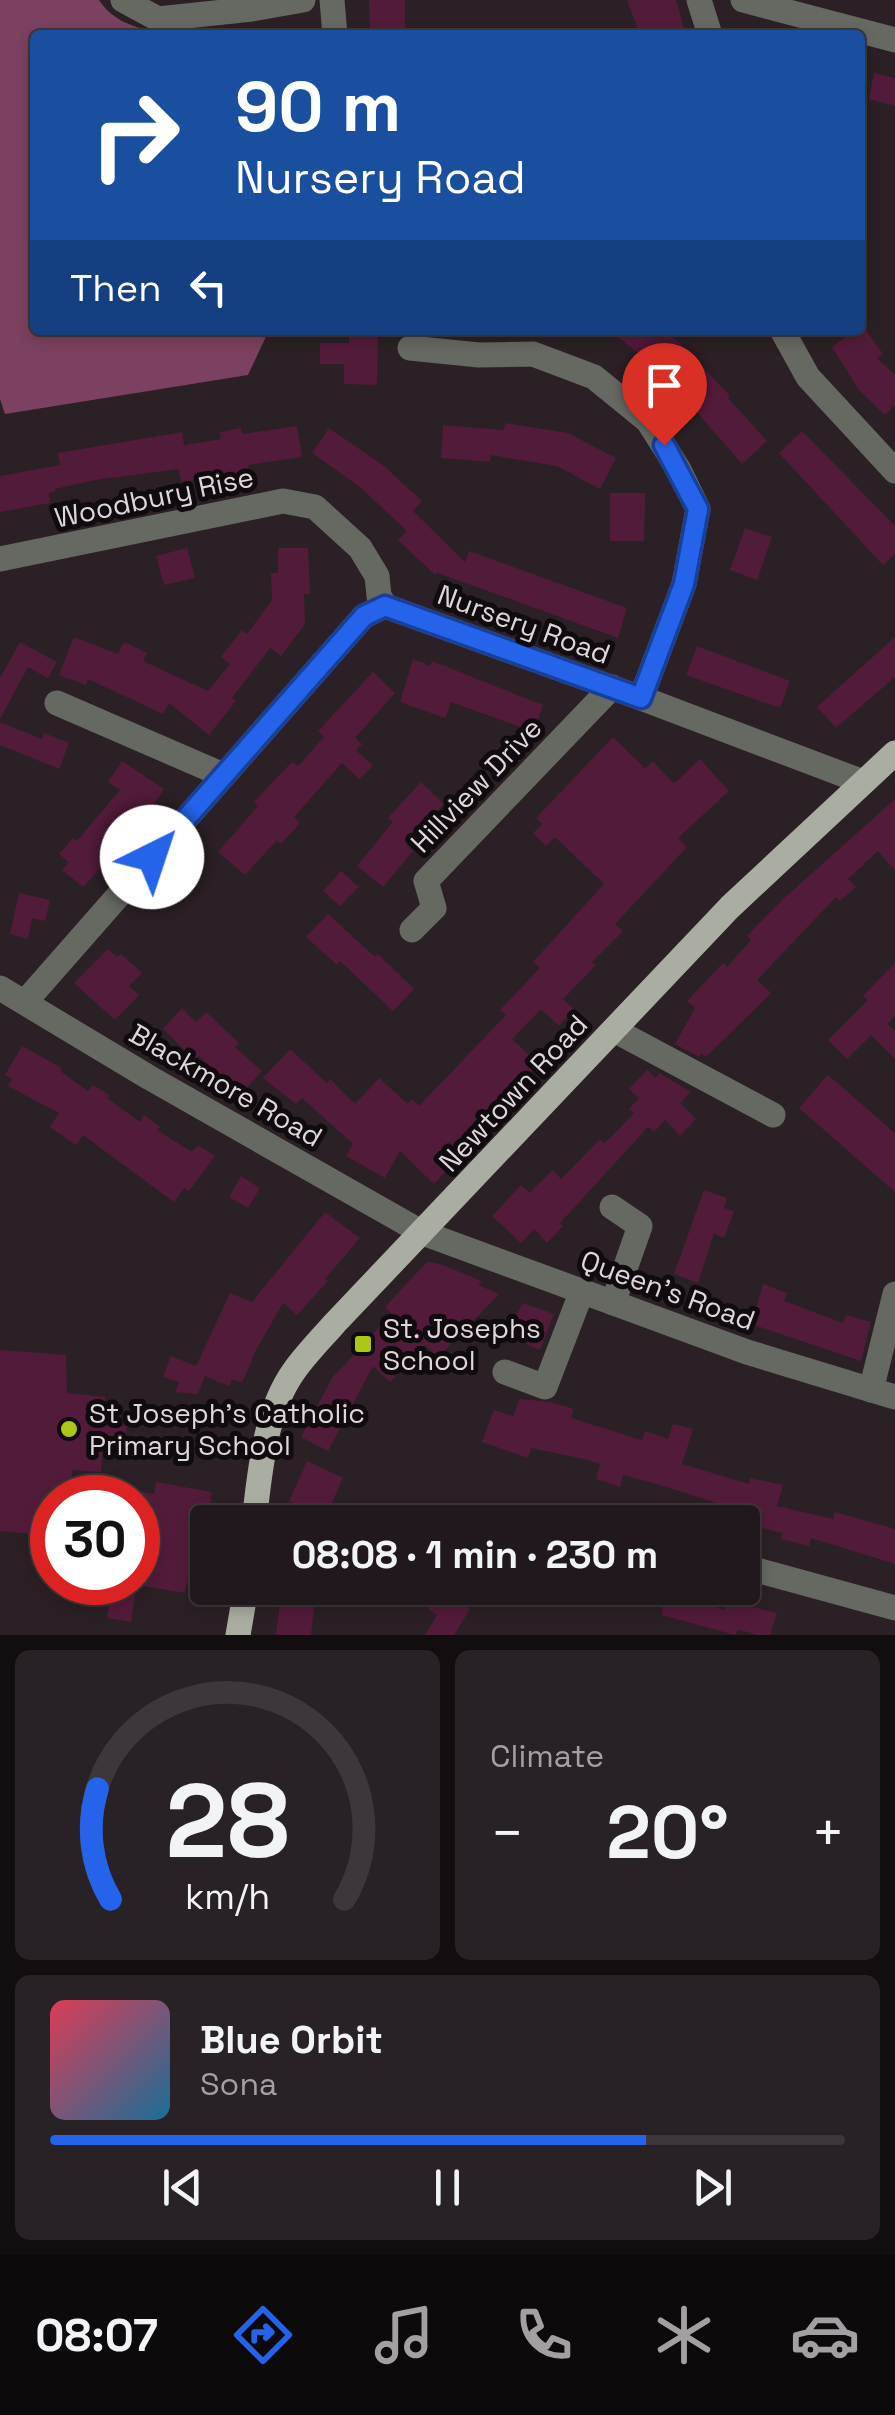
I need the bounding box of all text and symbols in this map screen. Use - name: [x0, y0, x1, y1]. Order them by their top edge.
- text: 90 m: [235, 62, 401, 151]
- icon: right: [70, 70, 200, 200]
- text: Nursery Road: [235, 149, 526, 206]
- icon: left: [181, 260, 236, 315]
- text: Then: [70, 264, 161, 312]
- pin: [622, 343, 707, 446]
- icon: arrive: [637, 358, 692, 413]
- street label: Woodbury Rise: [51, 458, 257, 536]
- street label: Nursery Road: [433, 576, 615, 672]
- street label: Hillview Drive: [403, 710, 549, 860]
- position arrow: [100, 805, 204, 909]
- street label: Newtown Road: [431, 1007, 595, 1179]
- street label: Blackmore Road: [123, 1015, 329, 1155]
- street label: Queen's Road: [576, 1242, 760, 1338]
- place label: St. Josephs School: [383, 1310, 541, 1378]
- marker: St. Josephs School: [352, 1333, 374, 1355]
- place label: St Joseph's Catholic Primary School: [89, 1395, 365, 1463]
- marker: St Joseph's Catholic Primary School: [58, 1418, 80, 1440]
- speed limit sign: 30: [30, 1475, 160, 1605]
- text: 08:08 · 1 min · 230 m: [292, 1531, 658, 1579]
- text: Climate: [490, 1736, 604, 1776]
- text: 28: [165, 1755, 290, 1887]
- text: 20°: [606, 1784, 729, 1880]
- text: −: [490, 1798, 524, 1868]
- text: +: [811, 1798, 845, 1868]
- text: km/h: [185, 1874, 270, 1919]
- text: Blue Orbit: [200, 2016, 383, 2064]
- text: Sona: [200, 2064, 277, 2104]
- icon: previous: [155, 2160, 210, 2215]
- icon: pause: [420, 2160, 475, 2215]
- icon: next: [685, 2160, 740, 2215]
- icon: directions: [228, 2300, 298, 2370]
- icon: music: [369, 2300, 439, 2370]
- icon: phone: [509, 2300, 579, 2370]
- icon: climate: [649, 2300, 719, 2370]
- icon: car: [790, 2300, 860, 2370]
- text: 08:07: [35, 2307, 158, 2364]

